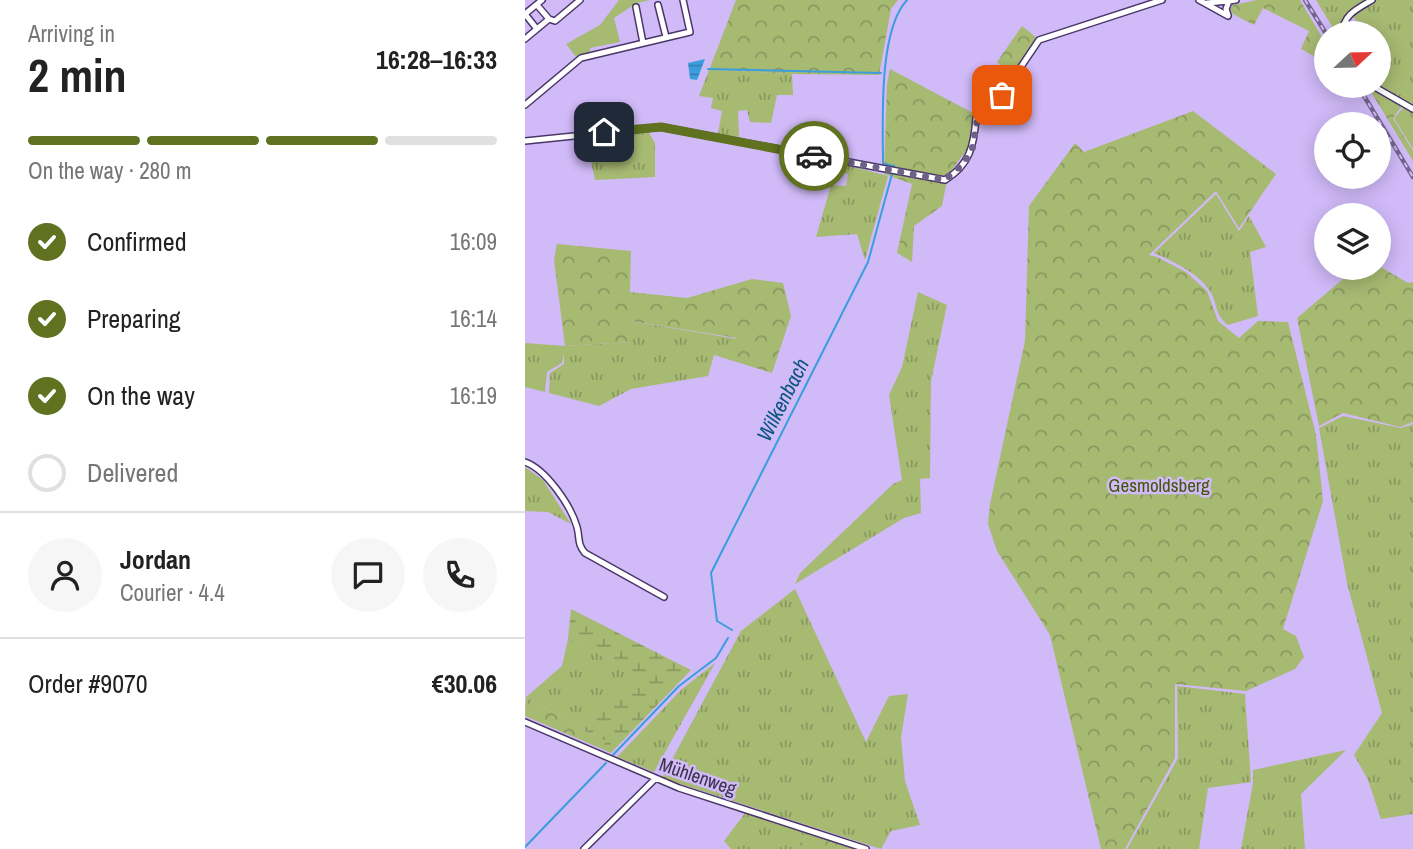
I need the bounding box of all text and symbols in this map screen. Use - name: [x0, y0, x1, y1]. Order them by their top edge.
- text: Arriving in: [28, 18, 115, 49]
- north arrow: [1314, 21, 1391, 98]
- map controls: [1314, 21, 1391, 280]
- text: 16:28–16:33: [376, 42, 497, 77]
- text: 2 min: [28, 44, 127, 106]
- pin: [972, 65, 1032, 125]
- icon: bag: [983, 76, 1021, 114]
- pin: [574, 102, 634, 162]
- button: locate: [1314, 112, 1391, 189]
- icon: home: [585, 113, 623, 151]
- courier: [779, 121, 849, 191]
- icon: car: [795, 137, 833, 175]
- text: On the way · 280 m: [28, 155, 192, 186]
- button: layers: [1314, 203, 1391, 280]
- icon: check: [28, 223, 66, 261]
- text: Confirmed: [87, 224, 187, 259]
- text: 16:09: [450, 226, 497, 257]
- icon: check: [28, 300, 66, 338]
- text: Preparing: [87, 301, 181, 336]
- text: 16:14: [450, 303, 497, 334]
- water label: Wilkenbach: [749, 353, 816, 446]
- icon: check: [28, 377, 66, 415]
- text: On the way: [87, 378, 195, 413]
- text: 16:19: [450, 380, 497, 411]
- text: Delivered: [87, 455, 178, 490]
- park label: Gesmoldsberg: [1108, 472, 1210, 498]
- button: person: [28, 538, 102, 612]
- button: chat: [331, 538, 405, 612]
- button: phone: [423, 538, 497, 612]
- text: Jordan: [120, 542, 191, 577]
- text: Courier · 4.4: [120, 577, 225, 608]
- text: Order #9070: [28, 666, 148, 701]
- text: €30.06: [432, 666, 497, 701]
- street label: Mühlenweg: [656, 751, 740, 801]

